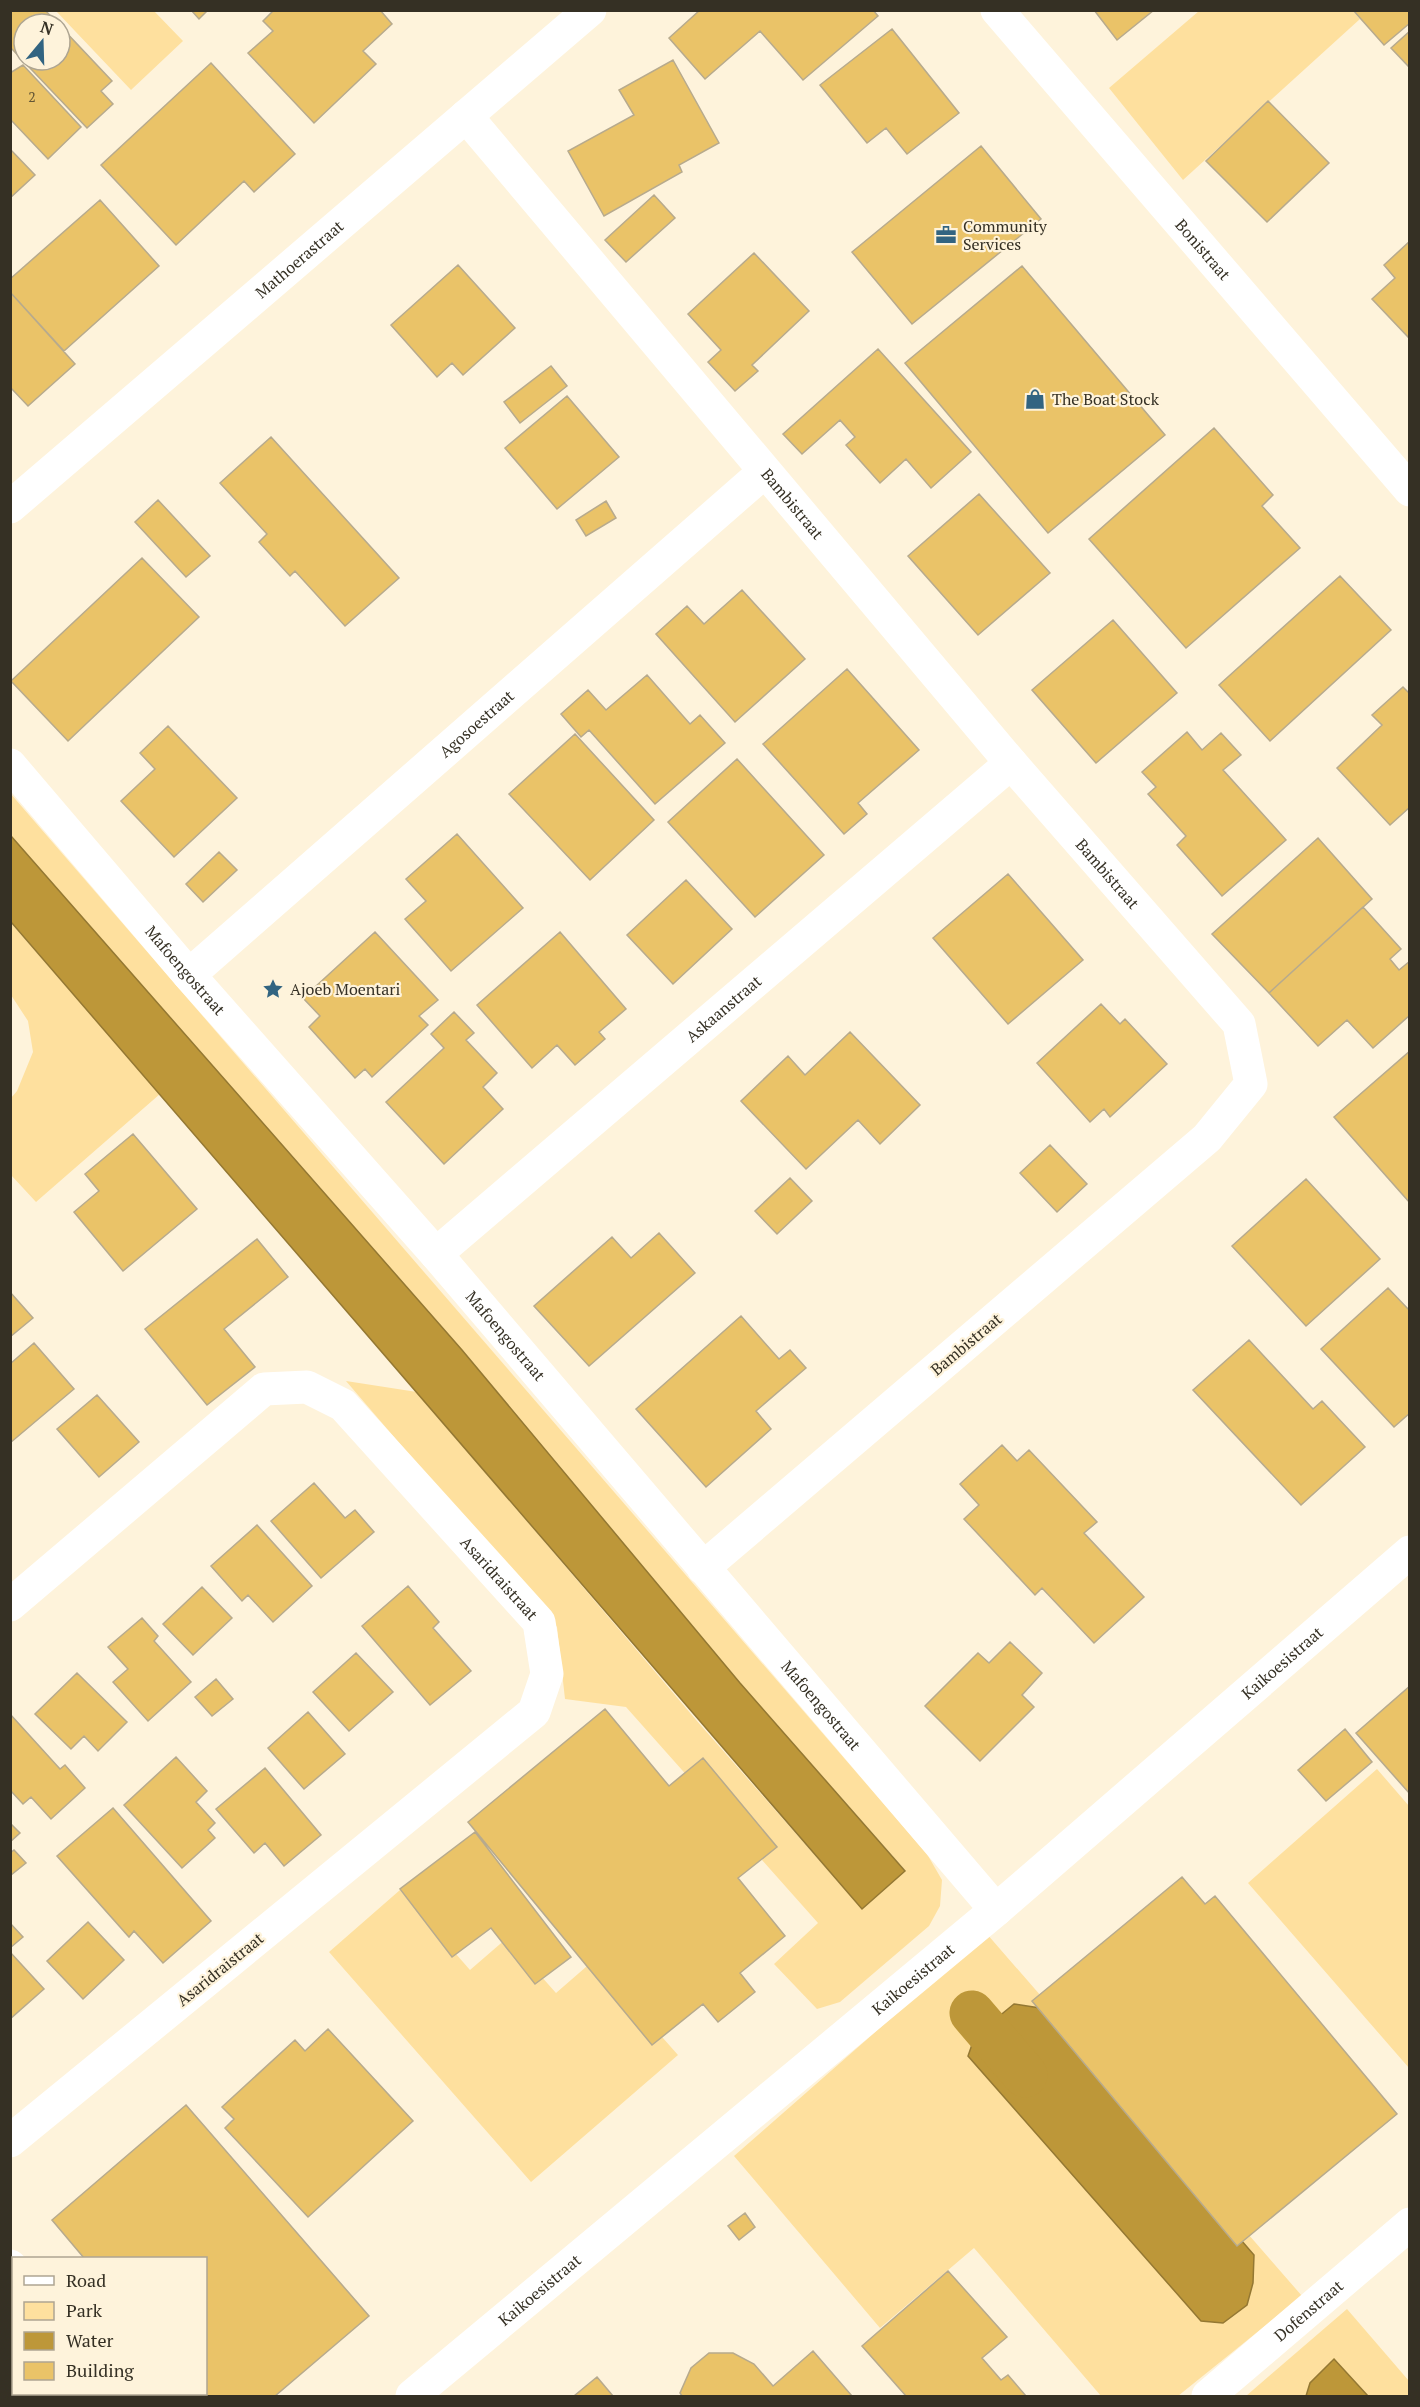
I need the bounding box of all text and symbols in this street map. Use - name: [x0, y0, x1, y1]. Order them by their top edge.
- north arrow: [12, 12, 72, 72]
- text: N: [38, 15, 56, 40]
- house number: 2: [28, 87, 36, 106]
- street label: Bonistraat: [1171, 214, 1236, 285]
- street label: Mathoerastraat: [251, 215, 348, 303]
- place label: Community Services: [963, 215, 1048, 255]
- office icon: Community Services: [934, 223, 958, 247]
- shop icon: The Boat Stock: [1023, 387, 1047, 411]
- place label: The Boat Stock: [1052, 388, 1160, 410]
- street label: Bambistraat: [756, 464, 829, 544]
- street label: Agosoestraat: [434, 685, 519, 762]
- street label: Bambistraat: [1071, 834, 1145, 914]
- street label: Mafoengostraat: [140, 921, 230, 1020]
- street label: Askaanstraat: [681, 970, 766, 1047]
- place icon: Ajoeb Moentari: [261, 977, 285, 1001]
- place label: Ajoeb Moentari: [290, 978, 400, 1000]
- street label: Mafoengostraat: [461, 1286, 551, 1386]
- street label: Bambistraat: [926, 1308, 1006, 1380]
- street label: Asaridraistraat: [456, 1531, 543, 1625]
- street label: Kaikoesistraat: [1237, 1621, 1328, 1704]
- street label: Mafoengostraat: [777, 1656, 866, 1755]
- street label: Asaridraistraat: [172, 1927, 268, 2011]
- street label: Kaikoesistraat: [867, 1938, 959, 2020]
- street label: Kaikoesistraat: [494, 2249, 586, 2331]
- legend: [12, 2257, 207, 2395]
- text: Road: [66, 2268, 106, 2292]
- street label: Dofenstraat: [1269, 2275, 1348, 2346]
- text: Park: [66, 2298, 103, 2322]
- text: Water: [66, 2328, 113, 2352]
- text: Building: [66, 2358, 134, 2382]

